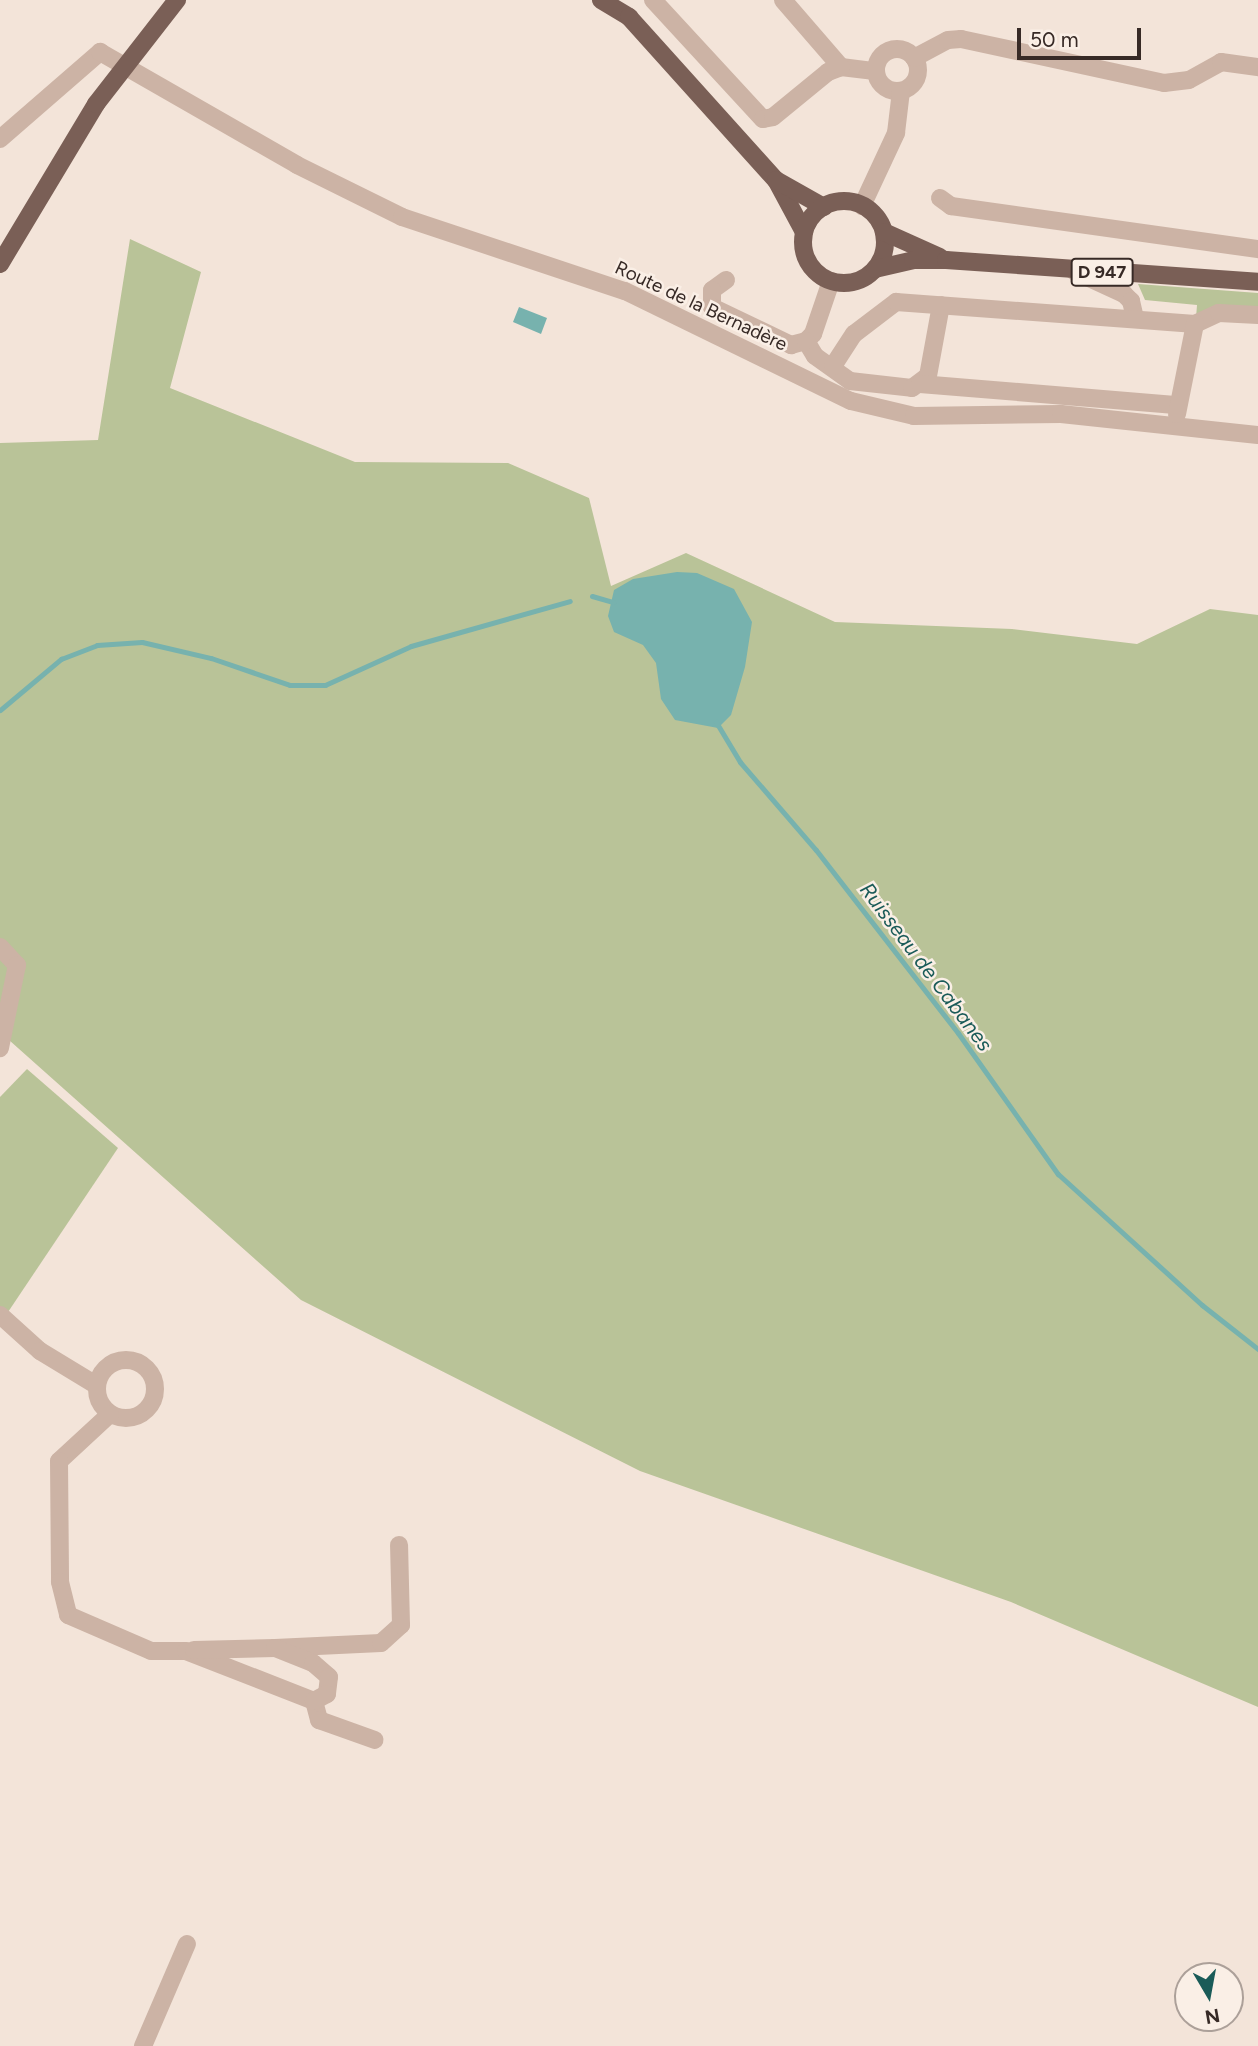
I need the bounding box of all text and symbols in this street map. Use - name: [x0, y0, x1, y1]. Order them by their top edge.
- scale bar: [1020, 14, 1144, 58]
- text: 50 m: [1030, 27, 1079, 52]
- street label: Route de la Bernadère: [611, 256, 791, 356]
- road number: D 947: [1070, 258, 1134, 286]
- water label: Ruisseau de Cabanes: [854, 878, 998, 1056]
- north arrow: [1174, 1962, 1244, 2032]
- text: N: [1203, 2004, 1222, 2029]

